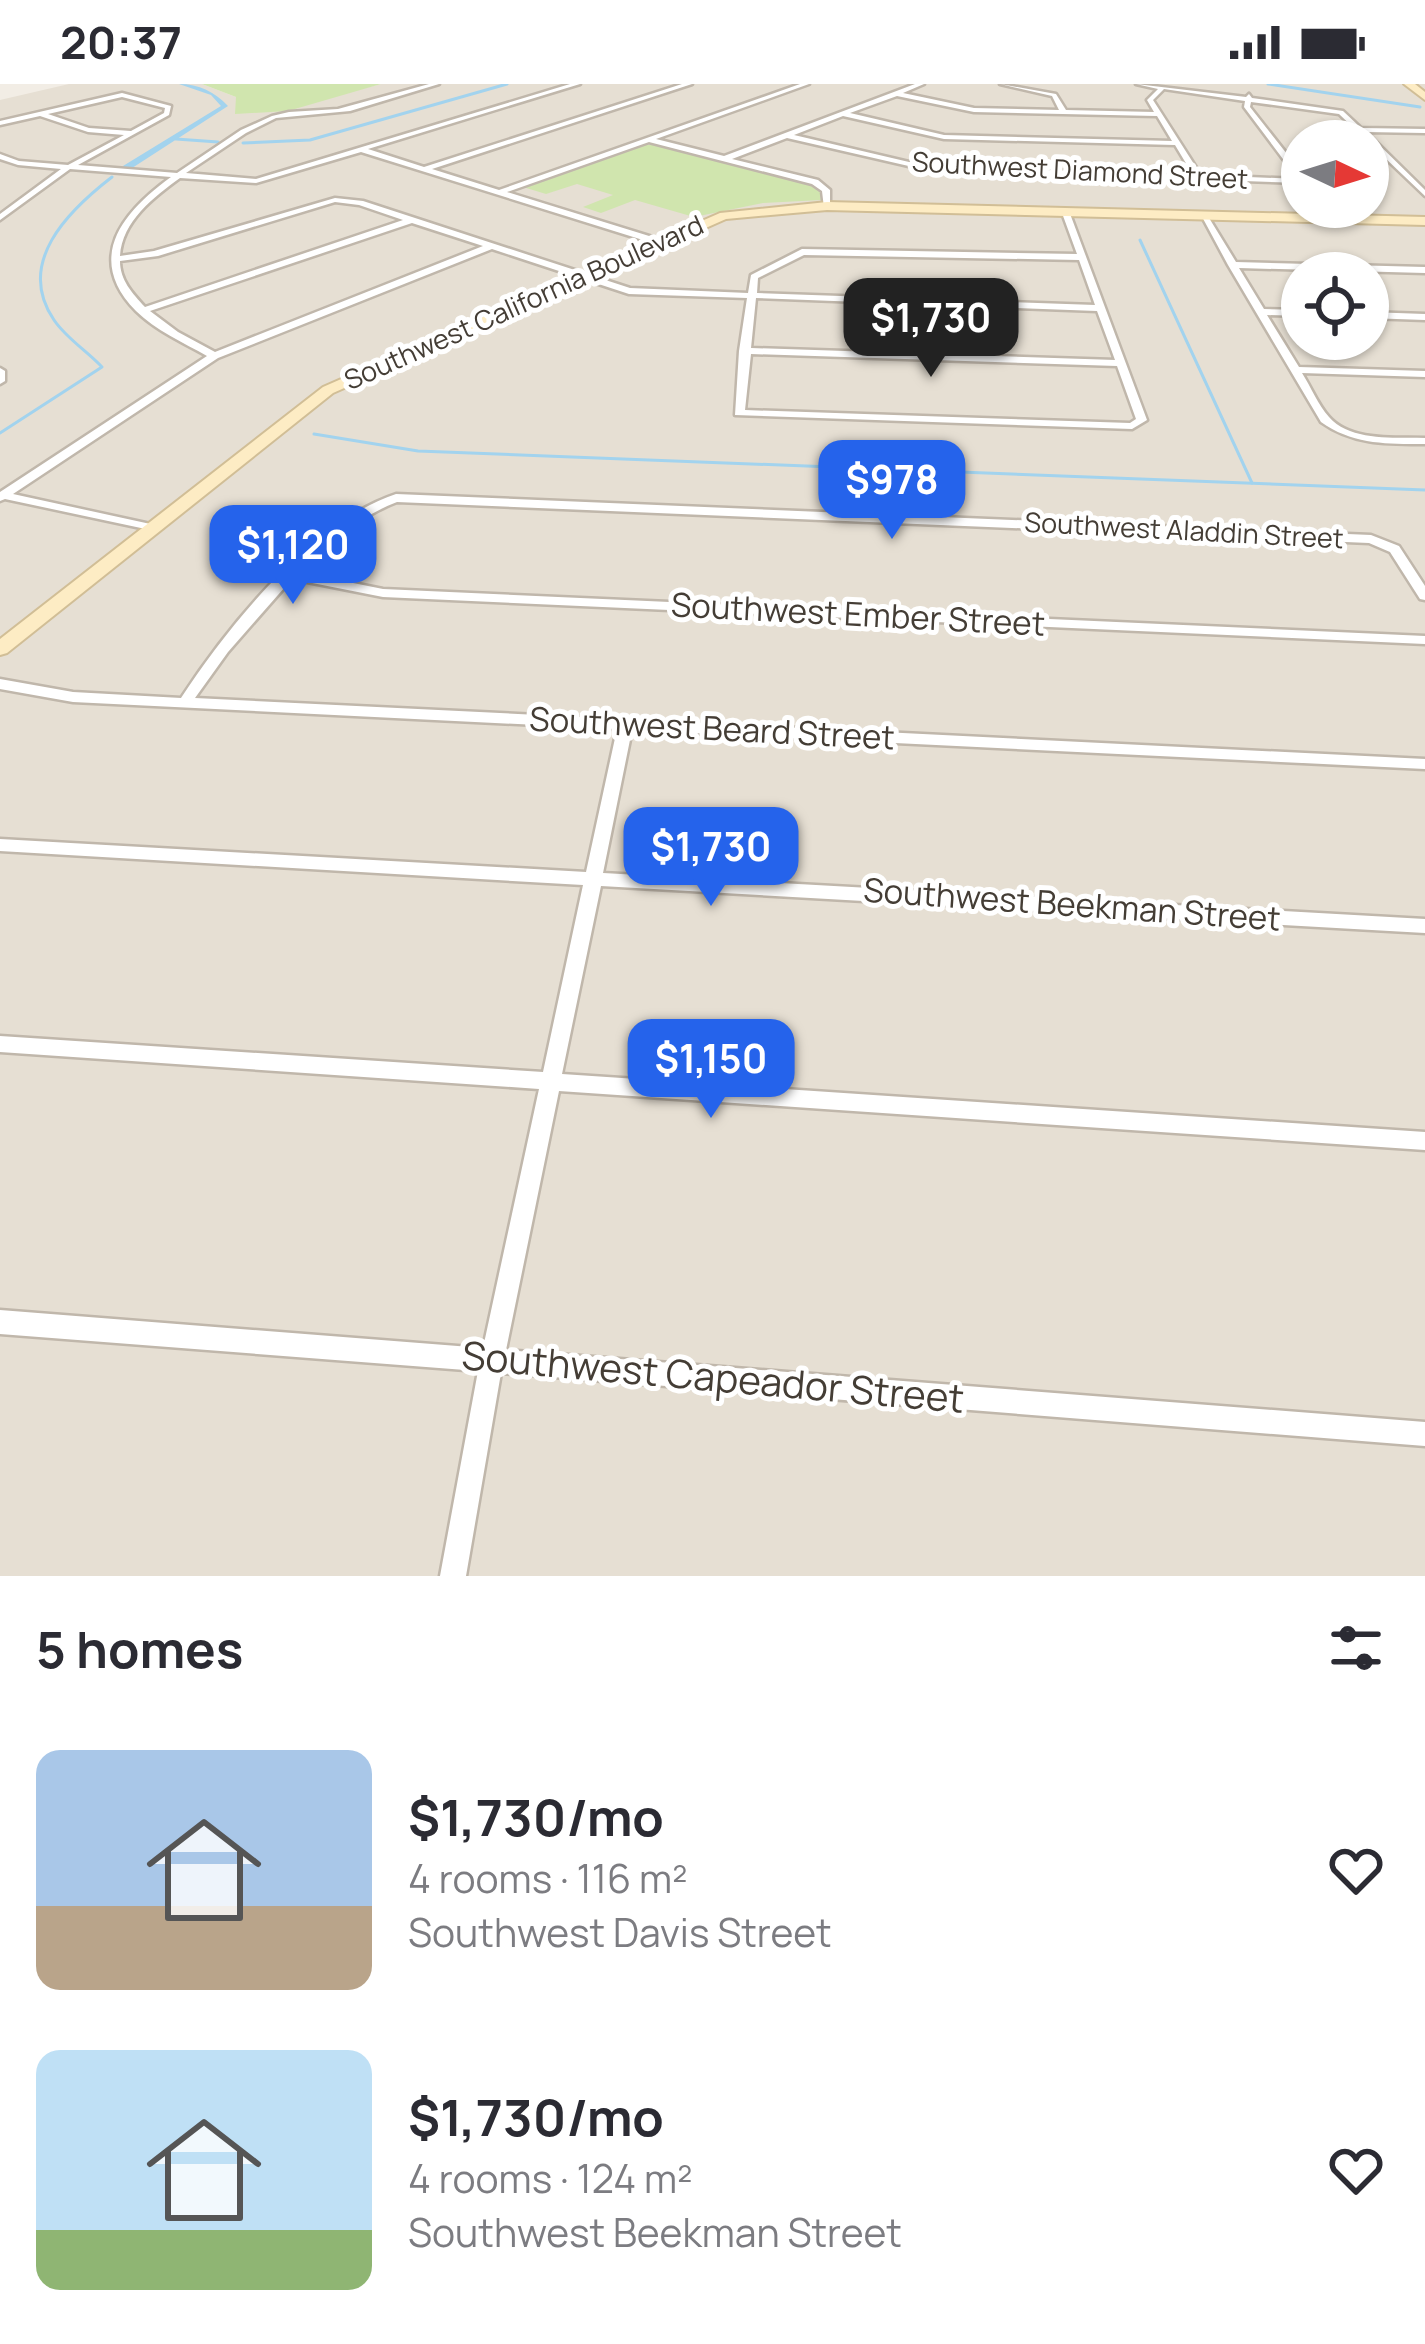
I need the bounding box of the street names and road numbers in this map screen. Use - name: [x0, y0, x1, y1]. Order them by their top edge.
- street label: Southwest Diamond Street: [911, 142, 1249, 197]
- street label: Southwest California Boulevard: [338, 205, 709, 398]
- street label: Southwest Aladdin Street: [1024, 503, 1344, 556]
- street label: Southwest Ember Street: [670, 581, 1046, 646]
- street label: Southwest Beard Street: [528, 695, 896, 760]
- street label: Southwest Beekman Street: [862, 866, 1282, 941]
- street label: Southwest Capeador Street: [460, 1327, 967, 1425]

